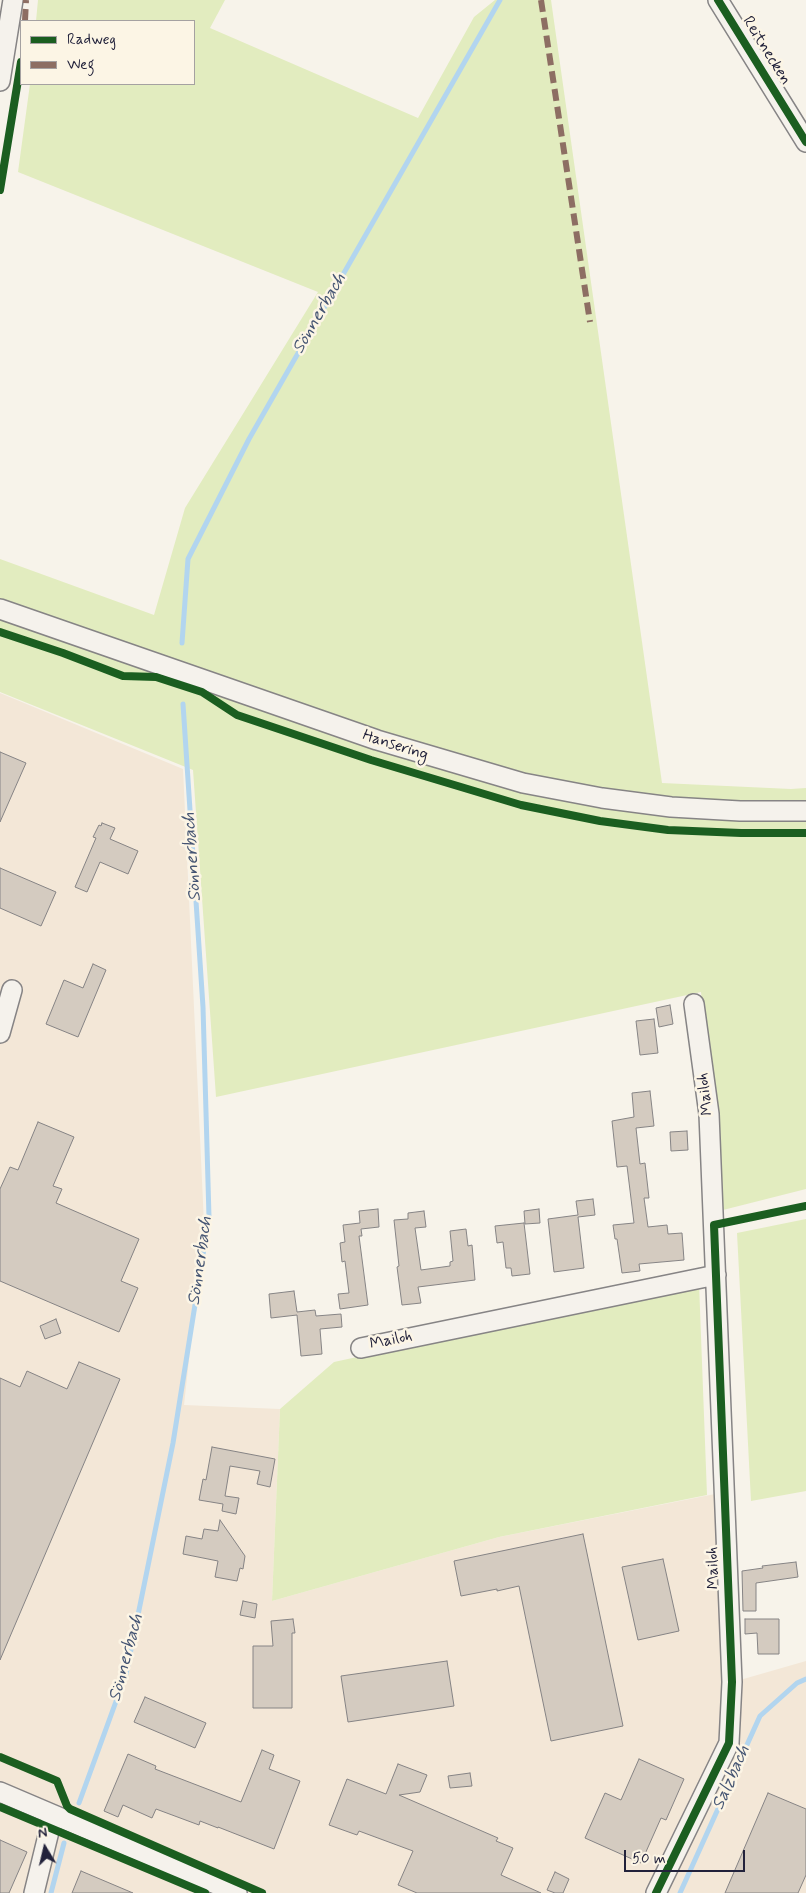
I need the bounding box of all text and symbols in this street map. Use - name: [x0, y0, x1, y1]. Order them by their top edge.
- street label: Reitnecken: [737, 13, 795, 89]
- legend: [20, 20, 195, 85]
- text: Radweg: [67, 30, 116, 50]
- text: Weg: [67, 55, 94, 75]
- water label: Sönnerbach: [288, 270, 352, 358]
- street label: Hansering: [360, 726, 430, 766]
- water label: Sönnerbach: [179, 812, 207, 902]
- street label: Mailoh: [694, 1072, 718, 1116]
- water label: Sönnerbach: [184, 1215, 218, 1307]
- street label: Mailoh: [368, 1327, 414, 1355]
- street label: Mailoh: [704, 1546, 724, 1590]
- water label: Sönnerbach: [105, 1612, 149, 1704]
- water label: Salzbach: [708, 1743, 756, 1813]
- north arrow: [20, 1823, 70, 1873]
- text: N: [37, 1824, 49, 1843]
- scale bar: [626, 1840, 747, 1872]
- text: 50 m: [632, 1849, 666, 1869]

